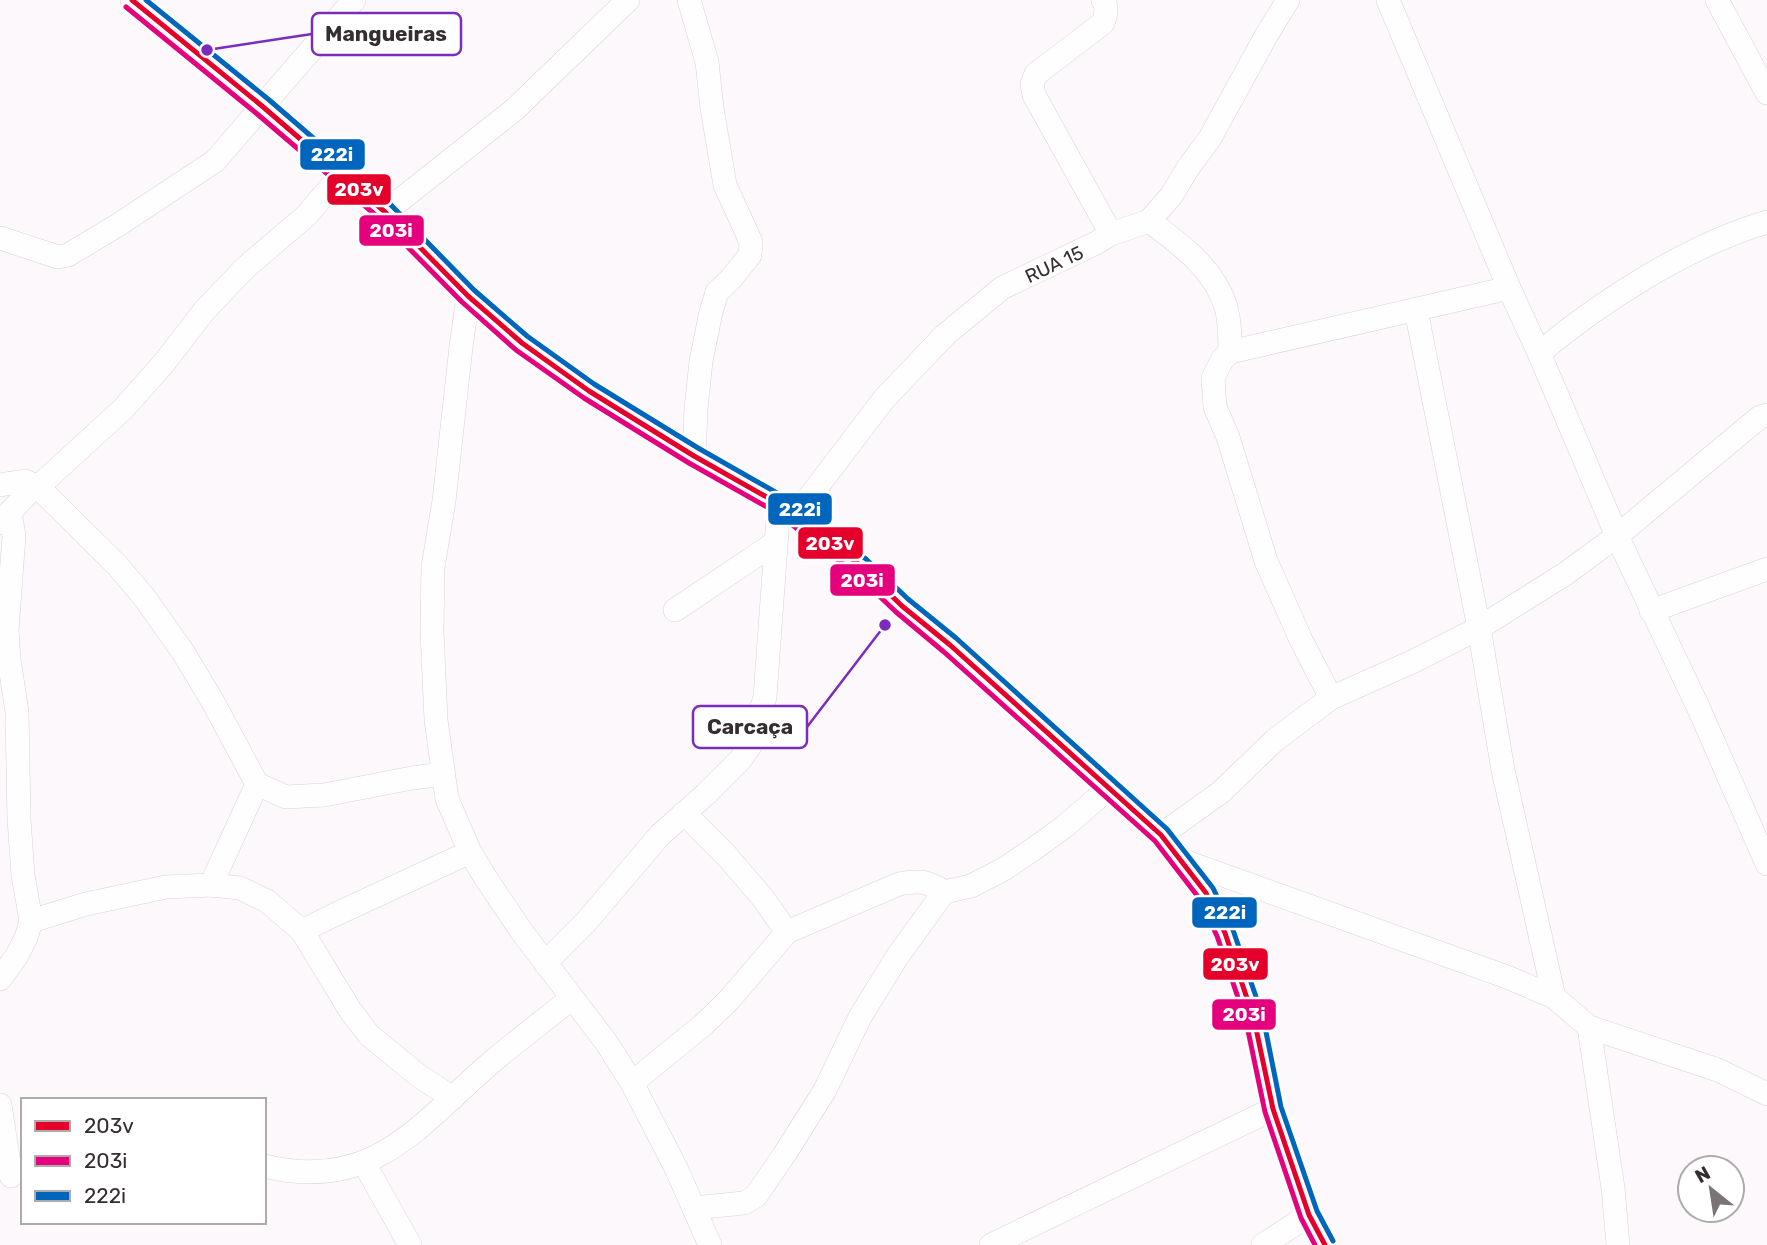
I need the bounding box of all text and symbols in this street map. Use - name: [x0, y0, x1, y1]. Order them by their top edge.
- callout: Mangueiras: [312, 13, 461, 55]
- text: Mangueiras: [325, 21, 447, 46]
- line badge: 222i: [299, 138, 366, 171]
- text: 222i: [311, 143, 353, 166]
- line badge: 203v: [326, 173, 392, 206]
- text: 203v: [334, 178, 384, 201]
- line badge: 203i: [358, 214, 425, 247]
- text: 203i: [369, 219, 413, 242]
- street label: RUA 15: [1021, 241, 1087, 288]
- line badge: 222i: [767, 492, 833, 526]
- text: 222i: [779, 498, 821, 521]
- line badge: 203v: [797, 526, 864, 560]
- text: 203v: [805, 532, 855, 555]
- line badge: 203i: [829, 563, 896, 597]
- text: 203i: [840, 569, 884, 592]
- callout: Carcaça: [693, 706, 807, 748]
- text: Carcaça: [707, 714, 793, 739]
- line badge: 222i: [1191, 896, 1258, 929]
- text: 222i: [1204, 901, 1246, 924]
- line badge: 203v: [1202, 947, 1269, 981]
- text: 203v: [1210, 953, 1260, 976]
- line badge: 203i: [1211, 998, 1277, 1031]
- text: 203i: [1222, 1003, 1266, 1026]
- legend: [21, 1098, 266, 1224]
- text: 203v: [84, 1113, 134, 1138]
- text: 203i: [84, 1148, 127, 1173]
- north arrow: [1676, 1154, 1746, 1224]
- text: N: [1691, 1161, 1714, 1188]
- text: 222i: [84, 1183, 126, 1208]

